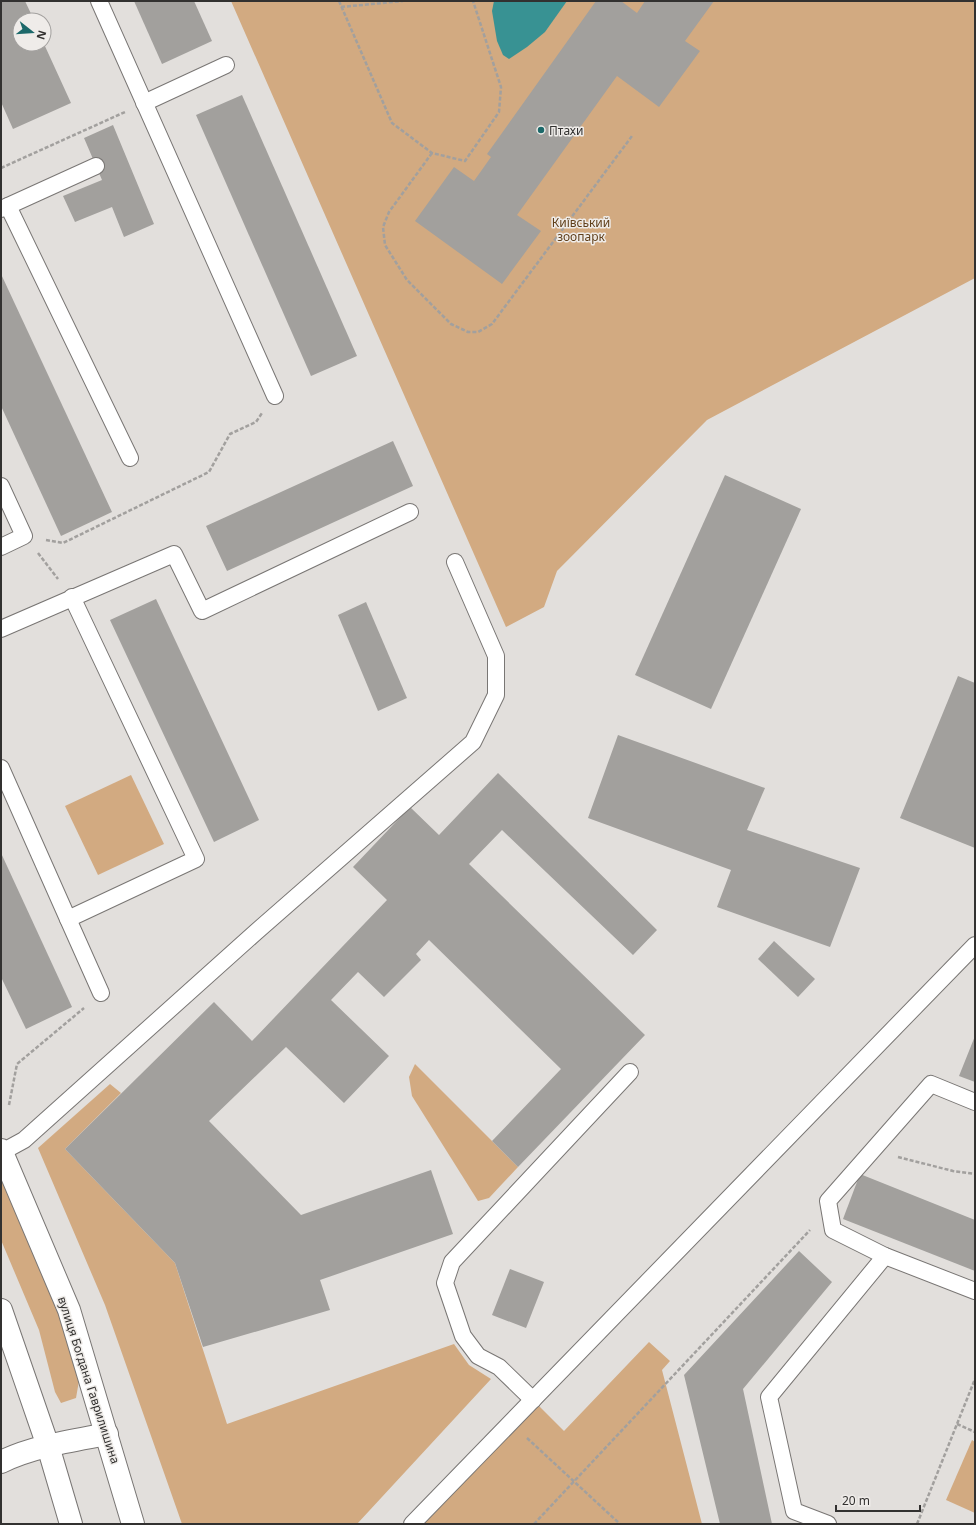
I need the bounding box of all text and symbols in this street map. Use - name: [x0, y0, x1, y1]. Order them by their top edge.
- north arrow: [12, 12, 52, 52]
- text: N: [34, 29, 51, 42]
- place label: Птахи: [549, 122, 583, 139]
- marker: Птахи: [536, 125, 546, 135]
- park label: Київський зоопарк: [552, 214, 610, 245]
- street label: вулиця Богдана Гаврилишина: [54, 1294, 124, 1466]
- scale bar: [836, 1487, 920, 1513]
- text: 20 m: [842, 1492, 870, 1509]

